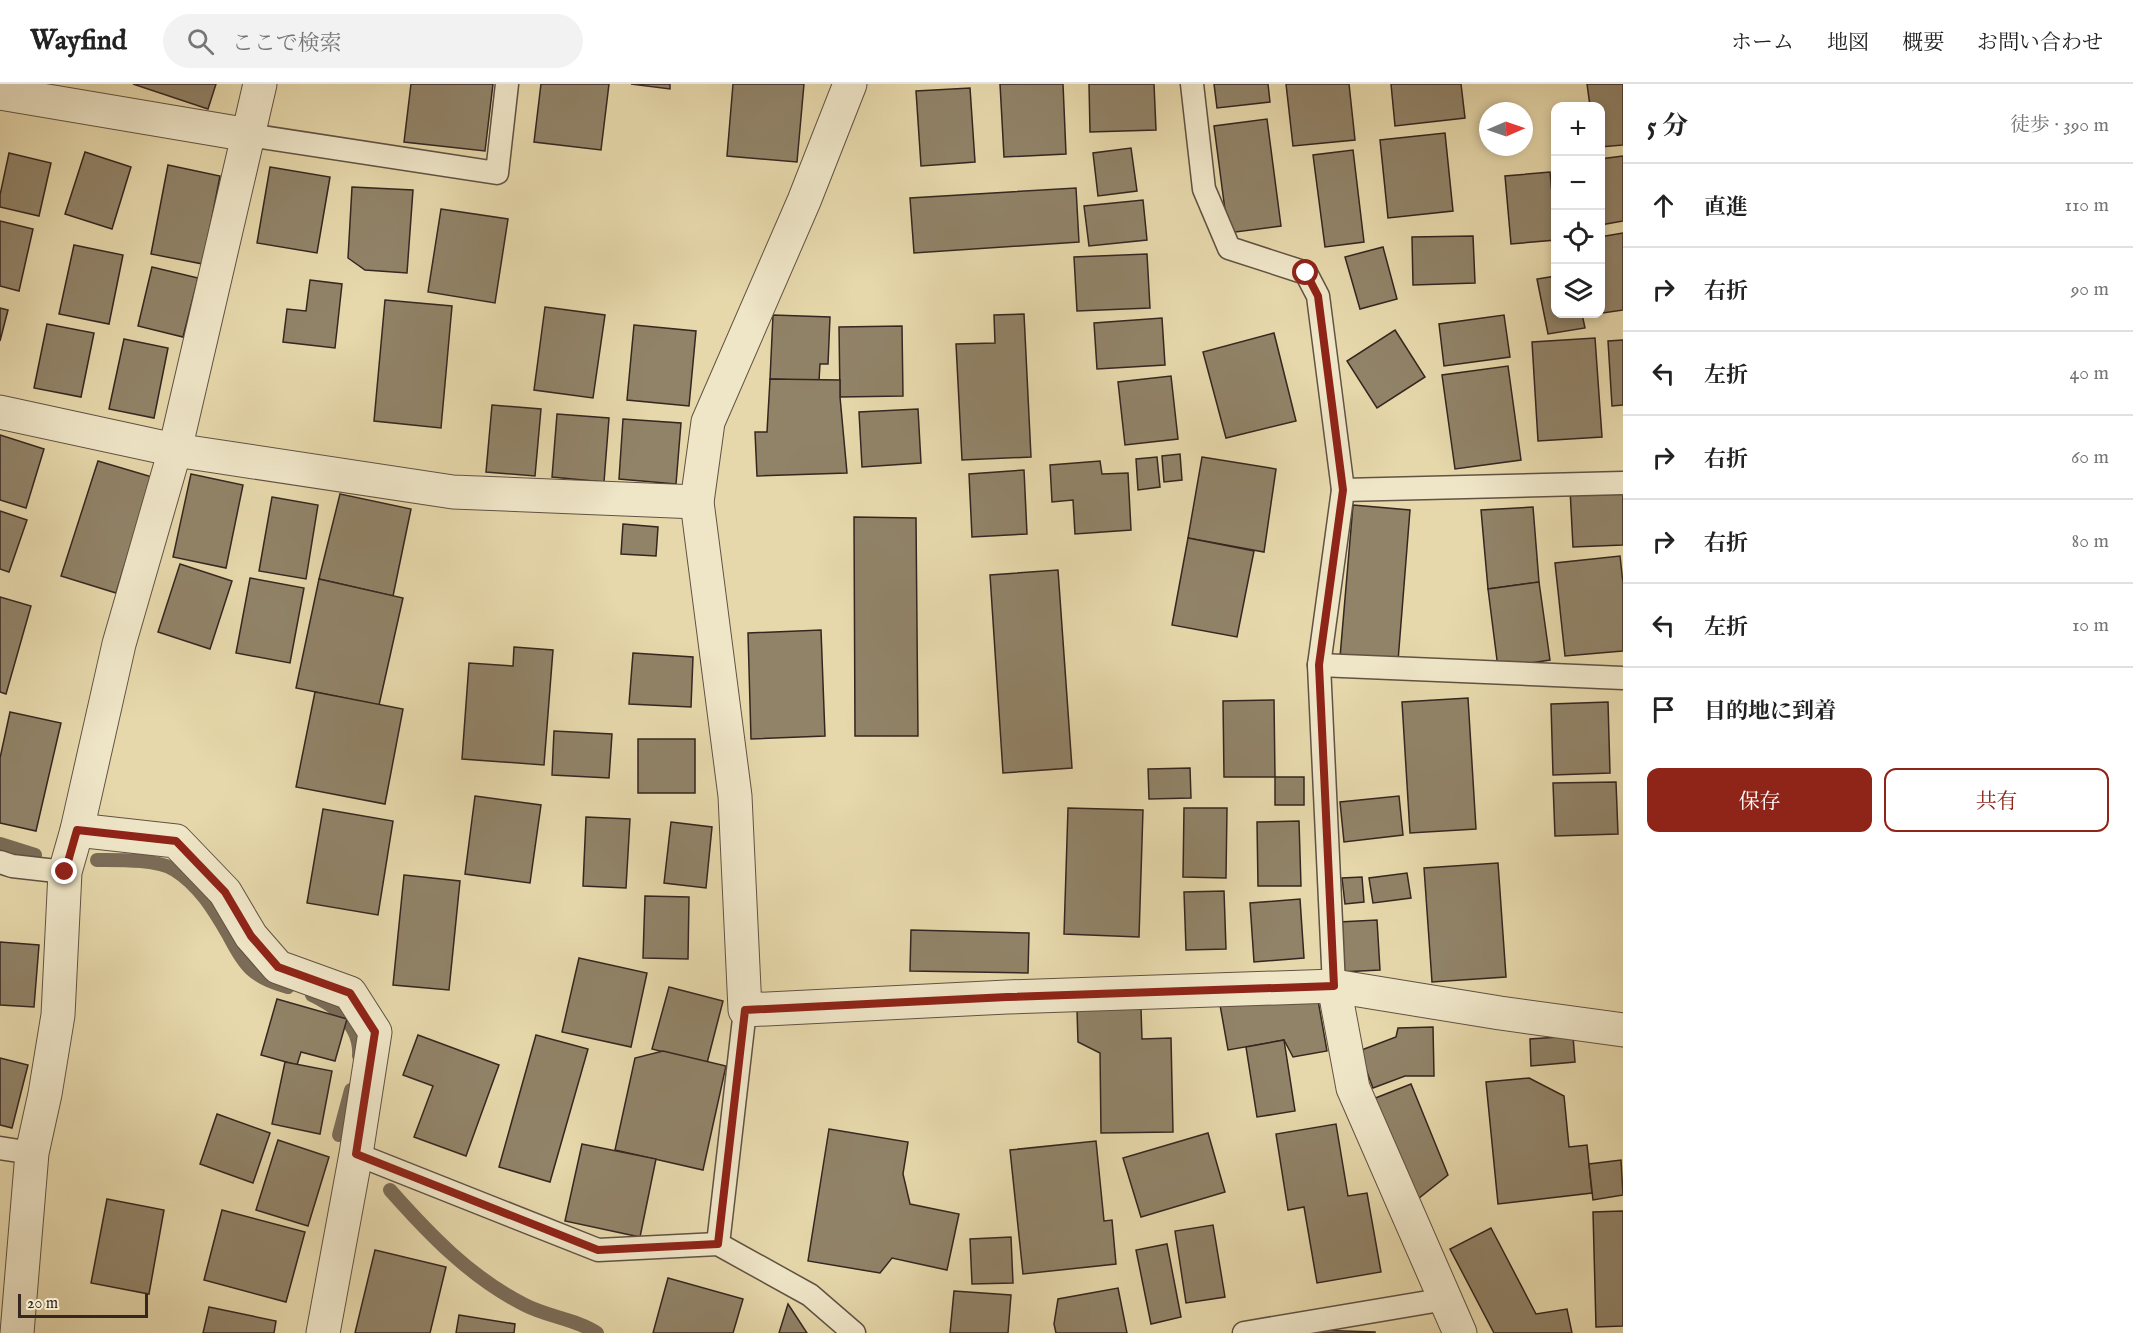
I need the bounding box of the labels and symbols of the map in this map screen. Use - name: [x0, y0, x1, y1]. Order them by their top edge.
- north arrow: [1479, 102, 1533, 156]
- route start: [1292, 259, 1318, 285]
- route end: [51, 858, 77, 884]
- scale bar: [18, 1291, 148, 1318]

